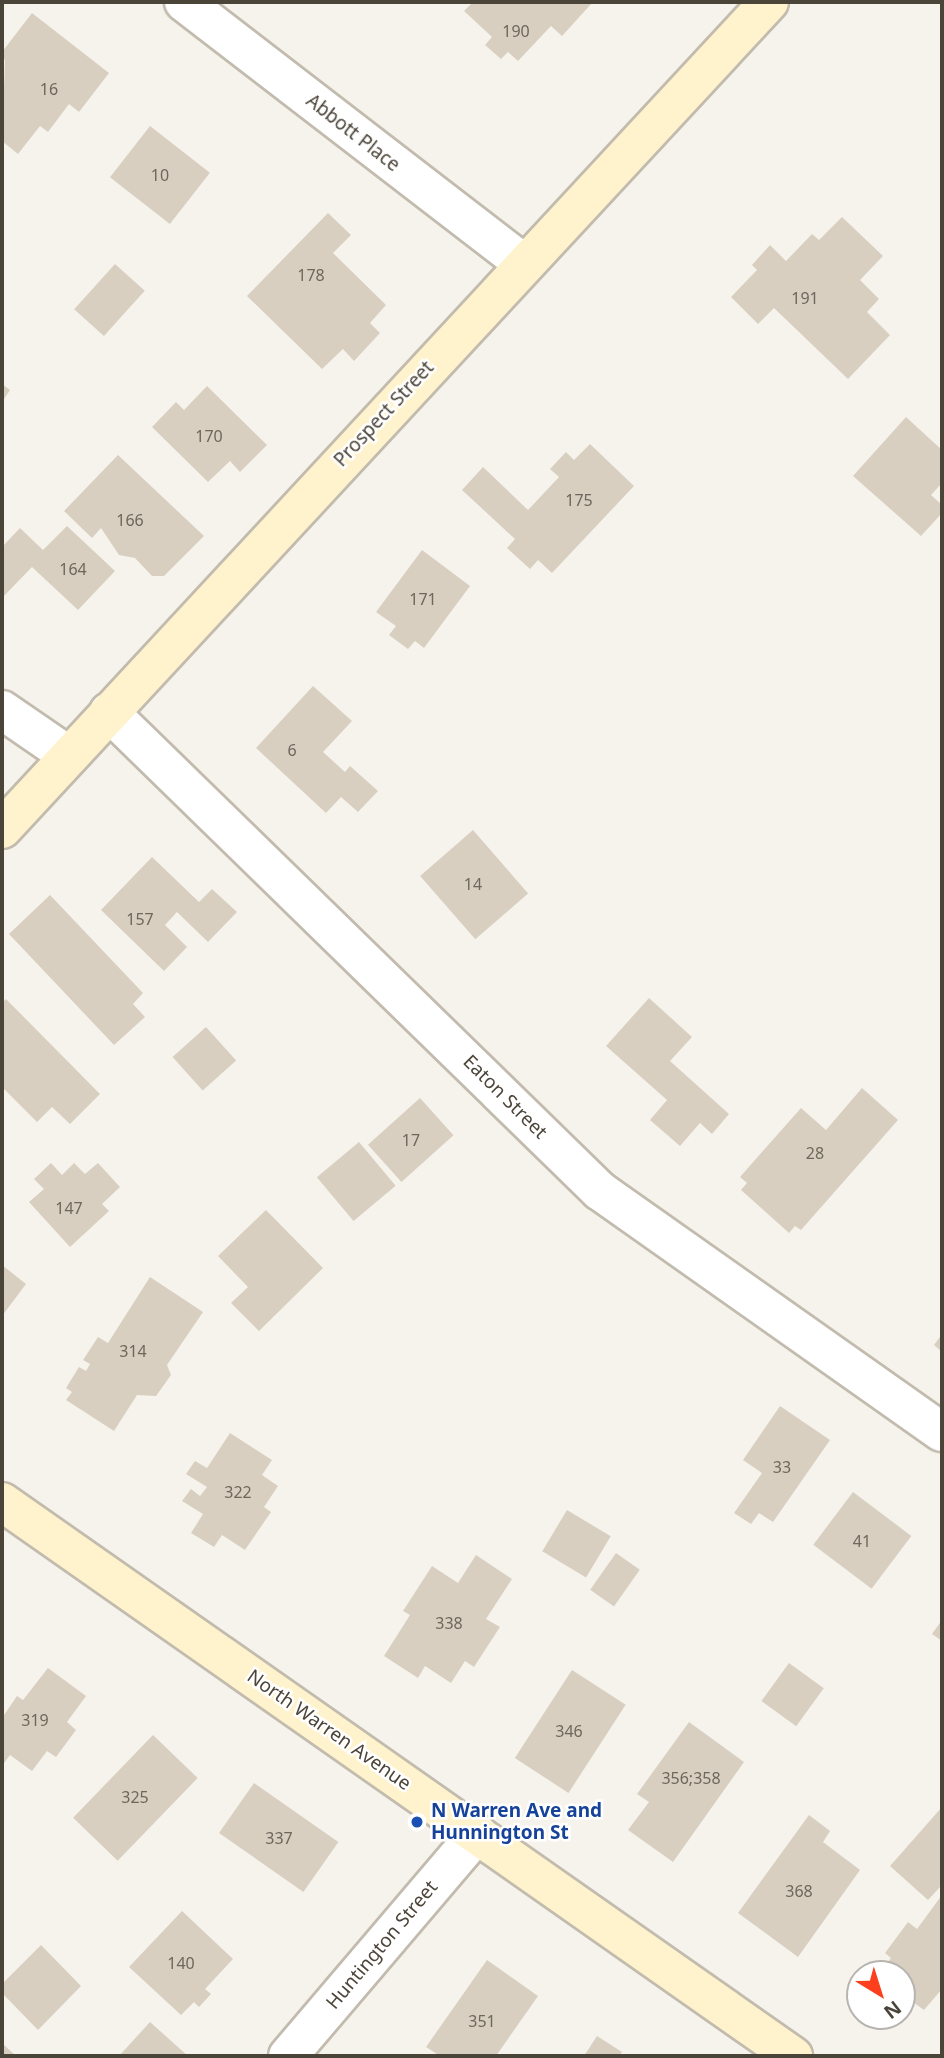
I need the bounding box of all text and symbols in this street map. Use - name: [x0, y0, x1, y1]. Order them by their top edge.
- house number: 190: [502, 21, 530, 41]
- house number: 16: [40, 79, 58, 99]
- street label: Abbott Place: [302, 89, 404, 177]
- house number: 10: [151, 165, 169, 185]
- house number: 178: [297, 265, 325, 285]
- house number: 191: [791, 288, 819, 308]
- street label: Prospect Street: [329, 357, 439, 471]
- house number: 170: [195, 426, 223, 446]
- house number: 175: [565, 490, 593, 510]
- house number: 166: [116, 510, 144, 530]
- house number: 164: [59, 559, 87, 579]
- house number: 171: [409, 589, 437, 609]
- house number: 6: [287, 740, 297, 760]
- house number: 14: [464, 874, 482, 894]
- house number: 157: [126, 909, 154, 929]
- street label: Eaton Street: [458, 1050, 552, 1144]
- house number: 17: [402, 1130, 420, 1150]
- house number: 28: [806, 1143, 824, 1163]
- house number: 147: [55, 1198, 83, 1218]
- house number: 314: [119, 1341, 147, 1361]
- house number: 33: [773, 1457, 791, 1477]
- house number: 322: [224, 1482, 252, 1502]
- house number: 41: [853, 1531, 871, 1551]
- house number: 338: [435, 1613, 463, 1633]
- street label: North Warren Avenue: [243, 1665, 415, 1795]
- house number: 319: [21, 1710, 49, 1730]
- house number: 346: [555, 1721, 583, 1741]
- house number: 356;358: [661, 1768, 721, 1788]
- house number: 325: [121, 1787, 149, 1807]
- place label: N Warren Ave and Hunnington St: [431, 1800, 602, 1844]
- marker: N Warren Ave and Hunnington St: [409, 1814, 425, 1830]
- house number: 337: [265, 1828, 293, 1848]
- street label: Huntington Street: [322, 1876, 442, 2014]
- house number: 368: [785, 1881, 813, 1901]
- house number: 140: [167, 1953, 195, 1973]
- north arrow: [846, 1960, 916, 2030]
- text: N: [879, 1995, 907, 2025]
- house number: 351: [468, 2011, 496, 2031]

